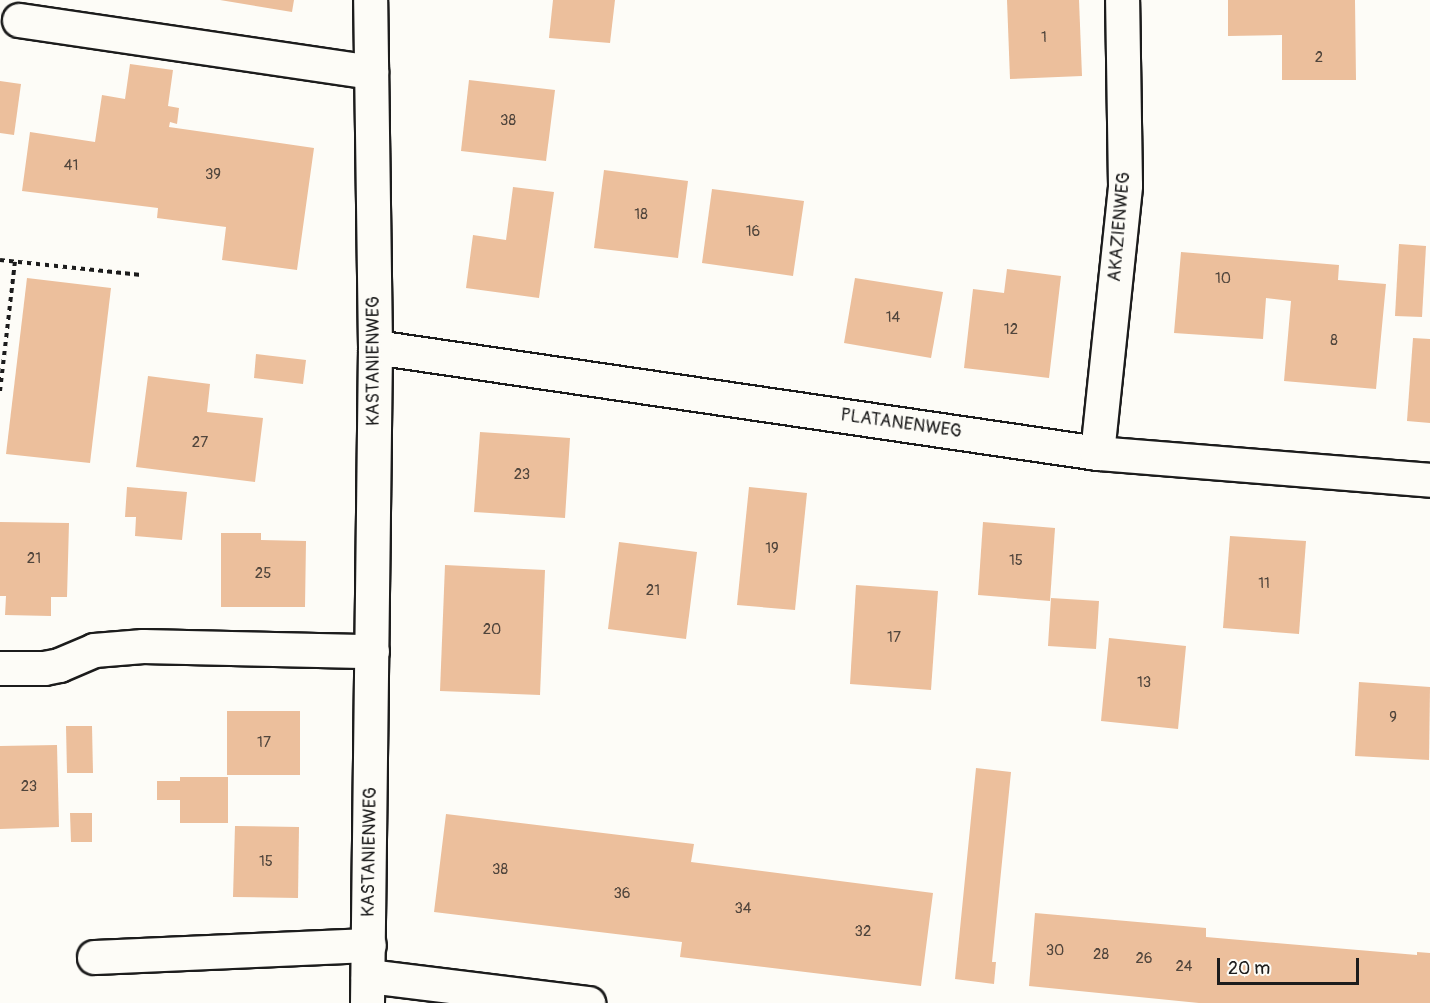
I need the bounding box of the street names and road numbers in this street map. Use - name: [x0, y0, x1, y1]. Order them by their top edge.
- street label: AKAZIENWEG: [1104, 171, 1136, 283]
- street label: KASTANIENWEG: [363, 296, 385, 426]
- street label: PLATANENWEG: [839, 405, 963, 443]
- street label: KASTANIENWEG: [358, 787, 382, 917]

